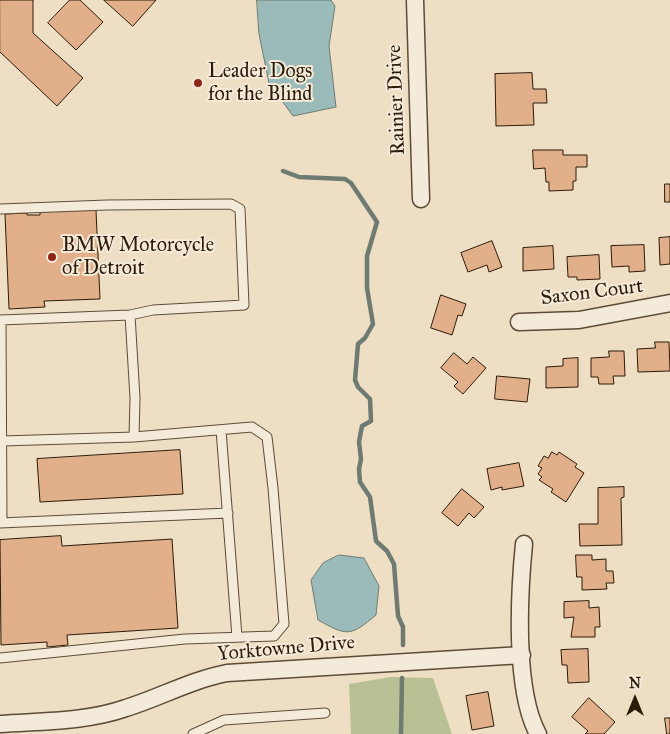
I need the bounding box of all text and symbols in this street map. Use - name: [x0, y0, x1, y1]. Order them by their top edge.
- street label: Rainier Drive: [383, 44, 411, 156]
- place label: Leader Dogs for the Blind: [208, 60, 312, 107]
- marker: Leader Dogs for the Blind: [192, 77, 204, 89]
- place label: BMW Motorcycle of Detroit: [62, 234, 214, 281]
- marker: BMW Motorcycle of Detroit: [46, 251, 58, 263]
- street label: Saxon Court: [539, 275, 645, 311]
- street label: Yorktowne Drive: [216, 631, 356, 667]
- north arrow: [610, 674, 660, 724]
- text: N: [629, 675, 641, 692]

